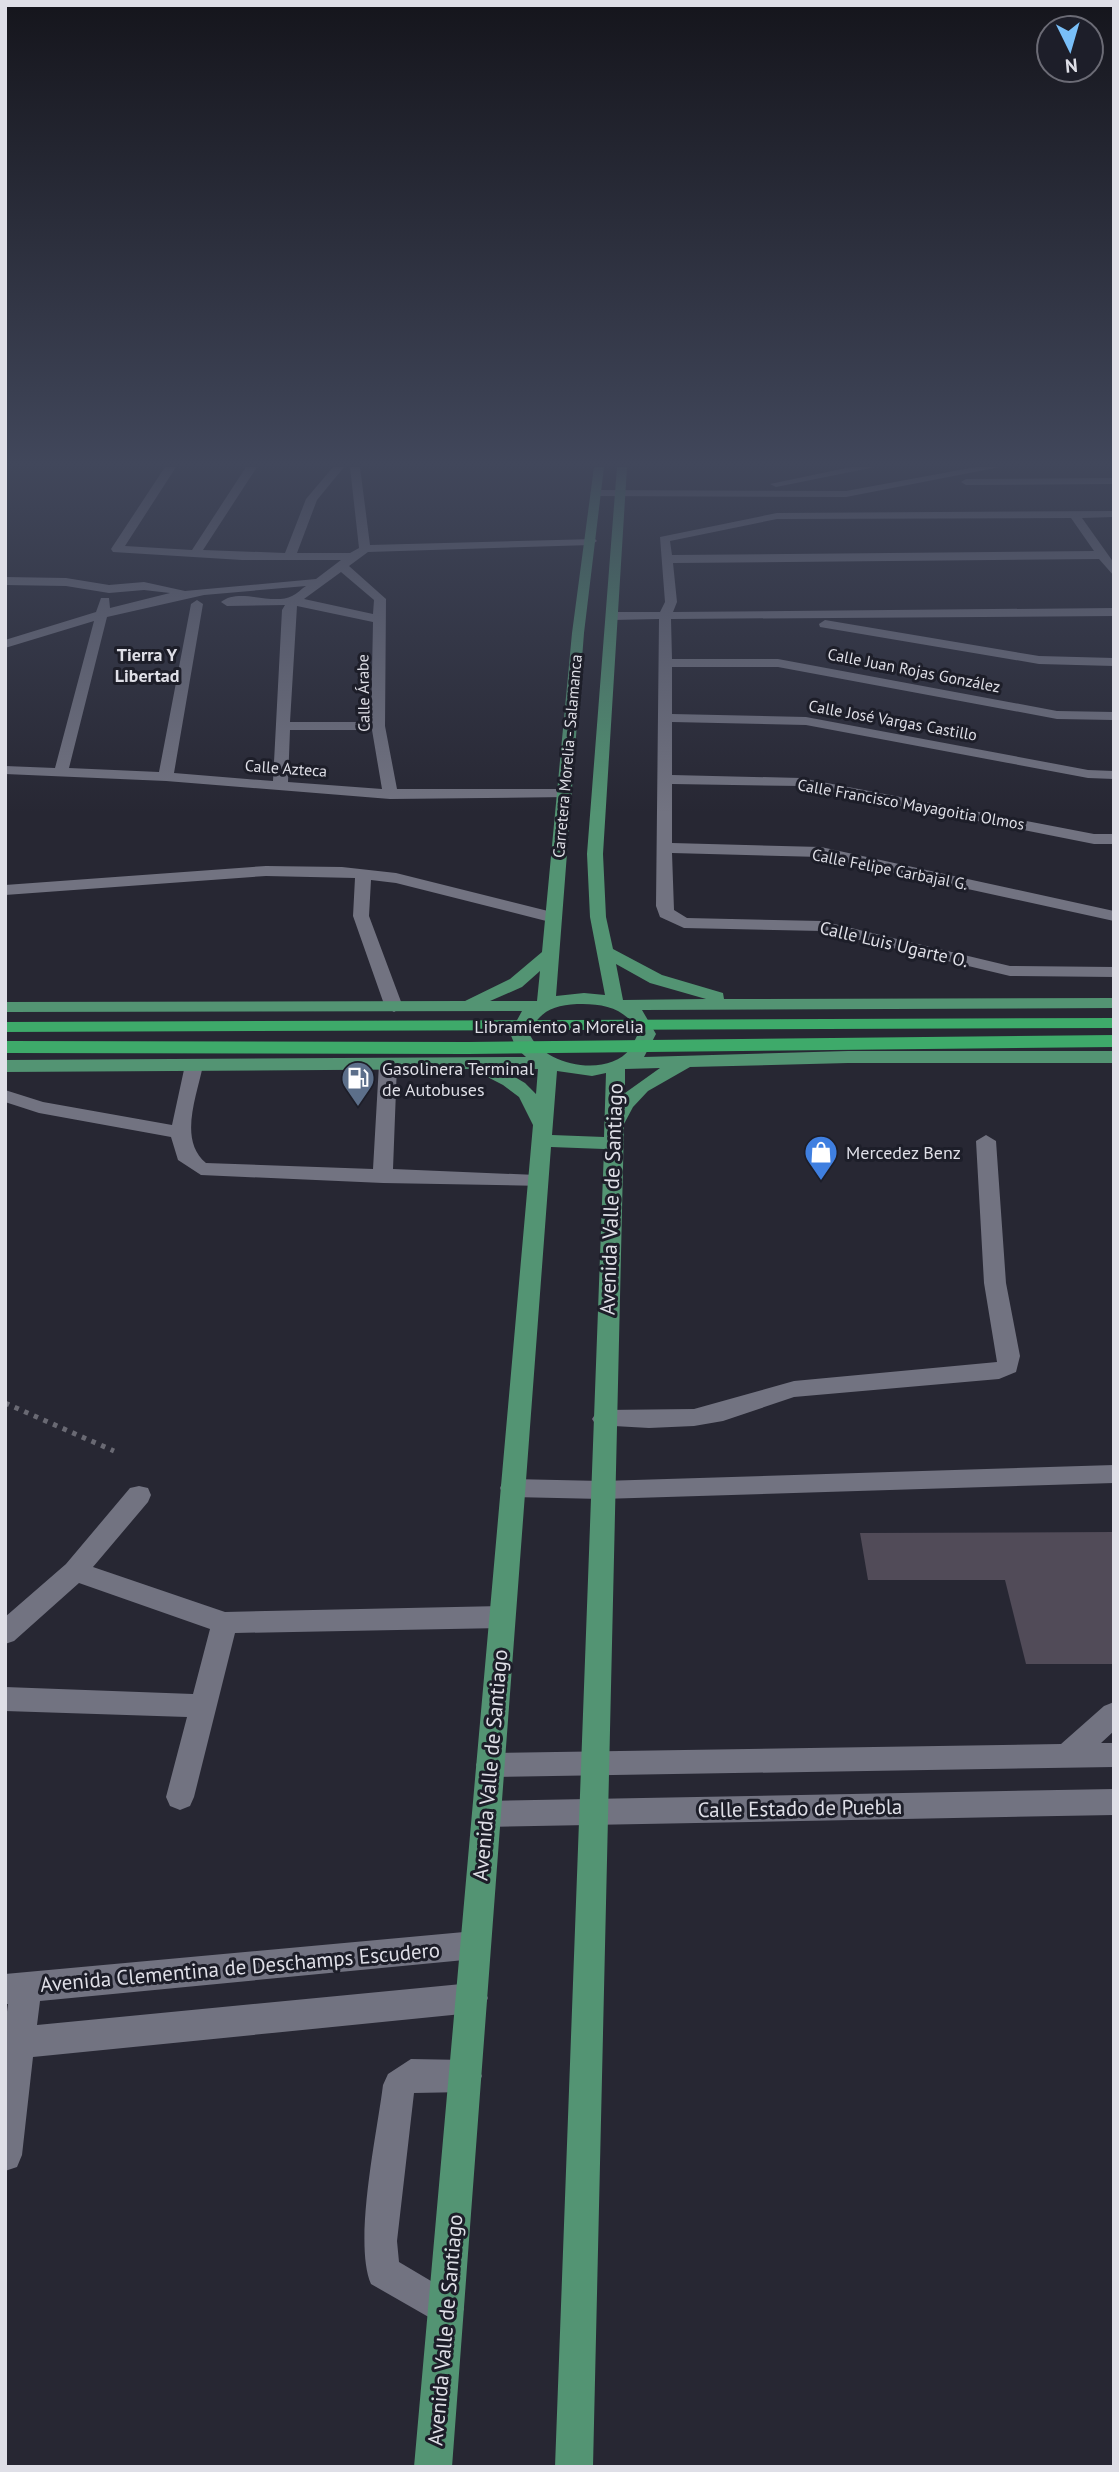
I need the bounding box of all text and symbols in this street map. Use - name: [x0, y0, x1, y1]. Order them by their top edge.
- north arrow: [1035, 14, 1105, 84]
- text: N: [1064, 53, 1079, 78]
- district label: Tierra Y Libertad: [115, 643, 179, 687]
- street label: Calle Juan Rojas González: [826, 643, 1002, 697]
- street label: Carretera Morelia - Salamanca: [548, 653, 586, 859]
- street label: Calle Árabe: [352, 654, 374, 732]
- street label: Calle José Vargas Castillo: [807, 695, 979, 745]
- street label: Calle Azteca: [244, 755, 328, 781]
- street label: Calle Francisco Mayagoitia Olmos: [796, 774, 1026, 834]
- street label: Calle Felipe Carbajal G.: [810, 844, 970, 894]
- street label: Calle Luis Ugarte O.: [818, 916, 970, 972]
- street label: Libramiento a Morelia: [474, 1015, 644, 1038]
- place label: Gasolinera Terminal de Autobuses: [382, 1057, 535, 1101]
- fuel station icon: Gasolinera Terminal de Autobuses: [339, 1059, 377, 1108]
- street label: Avenida Valle de Santiago: [593, 1083, 629, 1315]
- shop icon: Mercedez Benz: [802, 1133, 840, 1182]
- place label: Mercedez Benz: [846, 1141, 961, 1164]
- street label: Avenida Valle de Santiago: [466, 1648, 514, 1882]
- street label: Calle Estado de Puebla: [697, 1793, 903, 1823]
- street label: Avenida Clementina de Deschamps Escudero: [39, 1936, 441, 1998]
- street label: Avenida Valle de Santiago: [421, 2213, 469, 2447]

